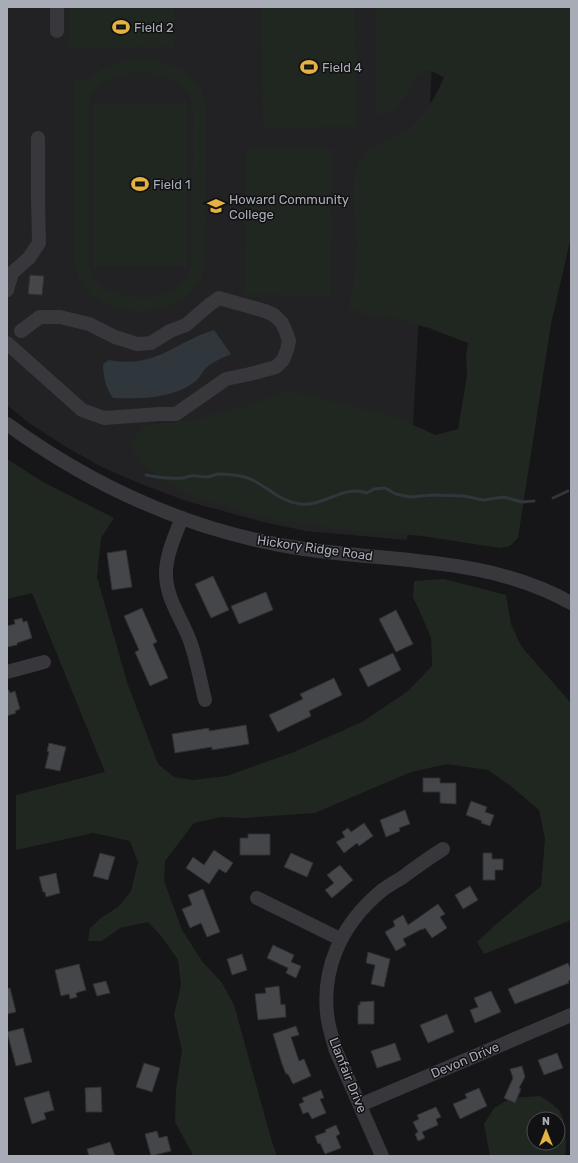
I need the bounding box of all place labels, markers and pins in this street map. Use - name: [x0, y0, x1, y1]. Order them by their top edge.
- sports icon: Field 2: [111, 17, 131, 37]
- place label: Field 2: [134, 20, 174, 35]
- sports icon: Field 4: [299, 57, 319, 77]
- place label: Field 4: [322, 60, 362, 75]
- sports icon: Field 1: [130, 174, 150, 194]
- place label: Field 1: [153, 177, 191, 192]
- place label: Howard Community College: [229, 192, 349, 223]
- school or university icon: Howard Community College: [206, 196, 226, 216]

